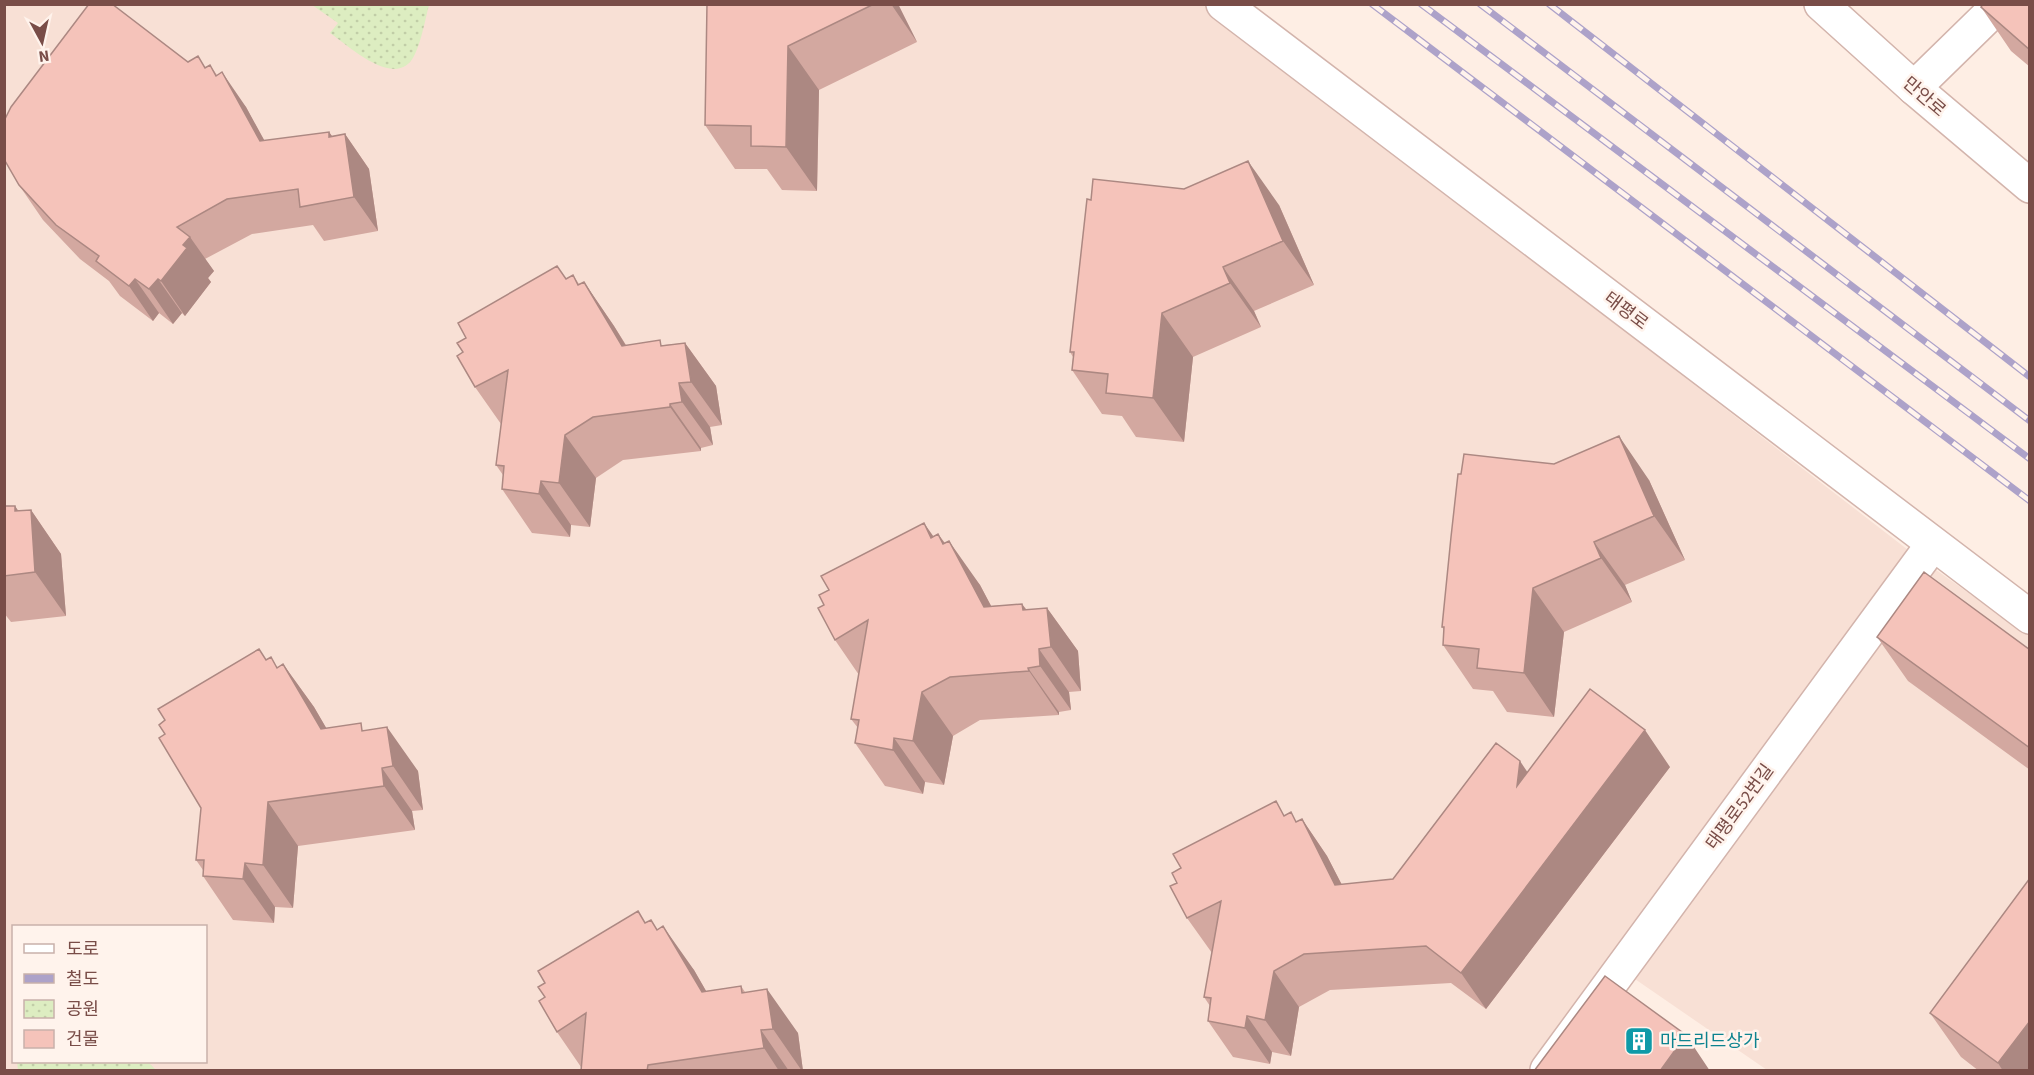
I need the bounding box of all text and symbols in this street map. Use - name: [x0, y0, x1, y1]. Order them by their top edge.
- north arrow: [12, 12, 72, 72]
- text: N: [37, 44, 51, 67]
- street label: 만안로: [1897, 71, 1951, 123]
- street label: 태평로: [1599, 286, 1653, 336]
- street label: 태평로52번길: [1700, 759, 1780, 855]
- legend: [12, 925, 207, 1063]
- text: 도로: [66, 937, 99, 962]
- text: 철도: [66, 967, 99, 992]
- text: 공원: [66, 997, 99, 1022]
- building icon: 마드리드상가: [1623, 1025, 1655, 1057]
- text: 건물: [66, 1027, 99, 1052]
- place label: 마드리드상가: [1660, 1029, 1760, 1054]

